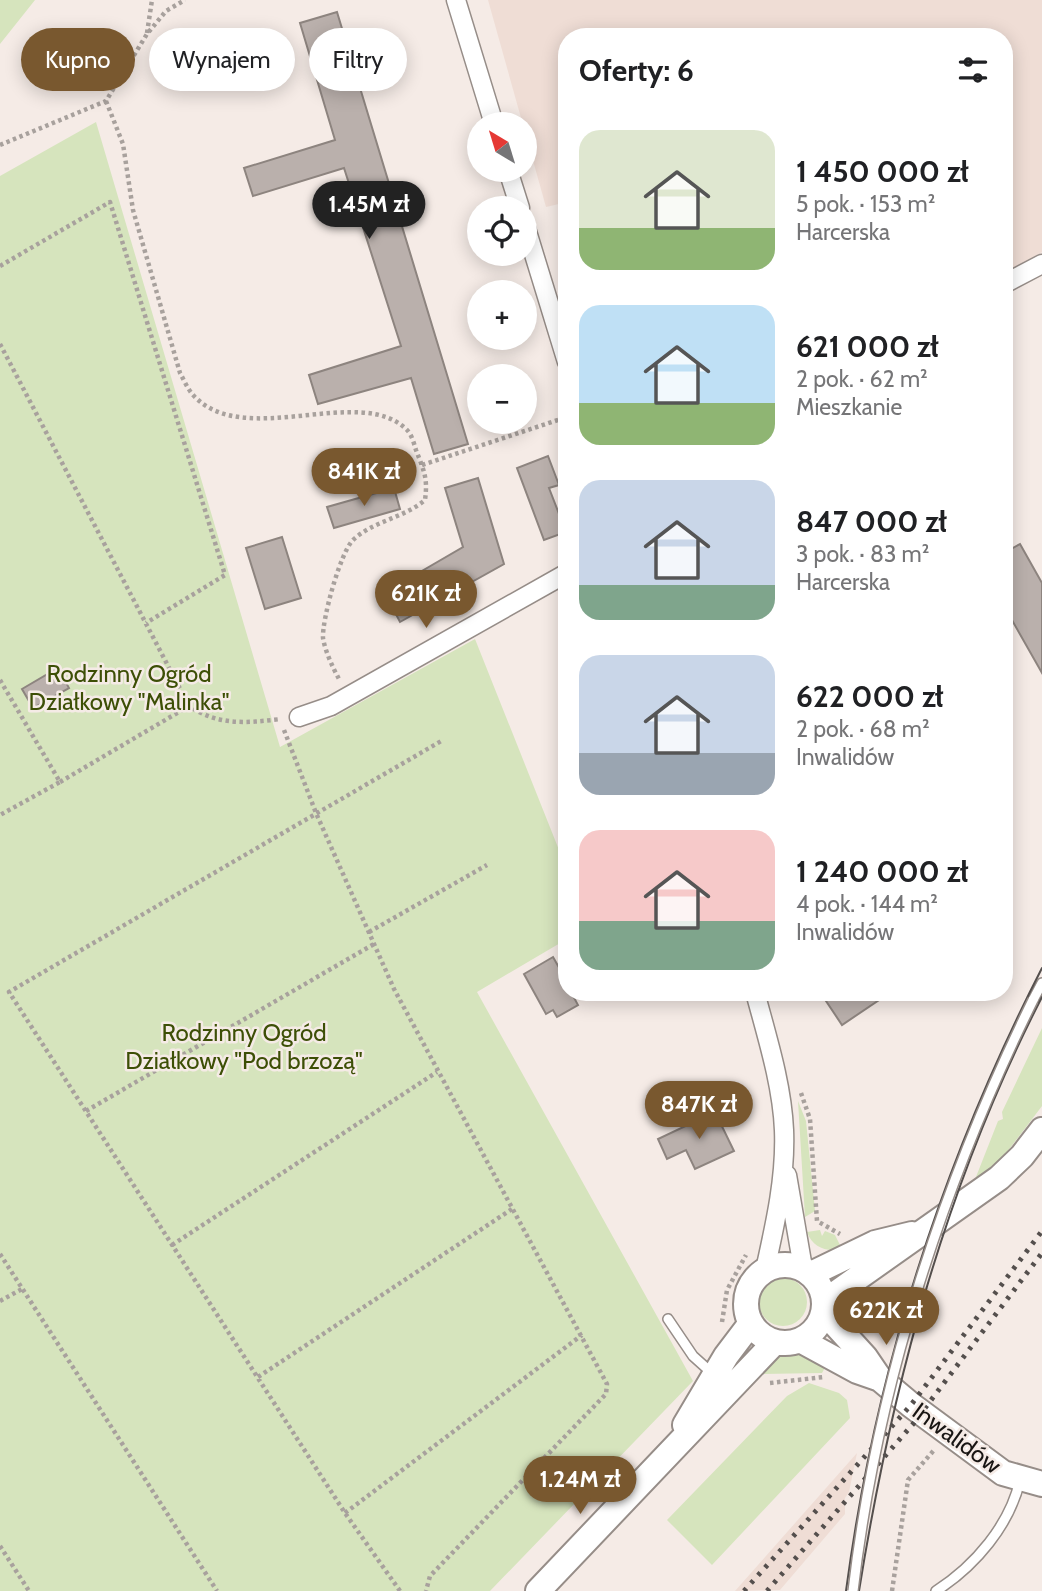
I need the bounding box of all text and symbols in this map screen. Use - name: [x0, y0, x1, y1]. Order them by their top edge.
- chip: Kupno: [21, 28, 135, 91]
- chip: Wynajem: [149, 28, 295, 91]
- chip: Filtry: [309, 28, 407, 91]
- icon: filters: [954, 51, 992, 89]
- text: Oferty: 6: [579, 52, 694, 89]
- north arrow: [467, 112, 537, 182]
- map controls: [467, 112, 537, 434]
- text: 1 450 000 zł: [796, 153, 969, 190]
- icon: home: [635, 158, 719, 242]
- pin: 1.45M zł: [297, 182, 441, 241]
- text: 1.45M zł: [328, 190, 410, 218]
- text: 5 pok. · 153 m²: [796, 190, 935, 218]
- button: locate: [467, 196, 537, 266]
- text: Harcerska: [796, 218, 890, 246]
- button: +: [467, 280, 537, 350]
- text: 621 000 zł: [796, 328, 939, 365]
- icon: home: [635, 333, 719, 417]
- button: −: [467, 364, 537, 434]
- text: 2 pok. · 62 m²: [796, 365, 928, 393]
- text: Mieszkanie: [796, 393, 902, 421]
- pin: 841K zł: [299, 448, 429, 508]
- text: 841K zł: [328, 457, 400, 485]
- text: 847 000 zł: [796, 503, 947, 540]
- icon: home: [635, 508, 719, 592]
- text: 3 pok. · 83 m²: [796, 540, 929, 568]
- text: Harcerska: [796, 568, 890, 596]
- pin: 621K zł: [361, 570, 491, 630]
- text: 621K zł: [391, 579, 461, 607]
- park label: Rodzinny Ogród Działkowy "Malinka": [29, 659, 229, 716]
- text: 622 000 zł: [796, 678, 944, 715]
- icon: home: [635, 683, 719, 767]
- text: 2 pok. · 68 m²: [796, 715, 930, 743]
- text: Inwalidów: [796, 743, 894, 771]
- text: 1 240 000 zł: [796, 853, 968, 890]
- icon: home: [635, 858, 719, 942]
- text: 4 pok. · 144 m²: [796, 890, 938, 918]
- text: Inwalidów: [796, 918, 894, 946]
- park label: Rodzinny Ogród Działkowy "Pod brzozą": [125, 1018, 363, 1075]
- pin: 847K zł: [634, 1082, 764, 1141]
- text: 847K zł: [661, 1090, 737, 1118]
- pin: 622K zł: [821, 1288, 951, 1347]
- text: 622K zł: [849, 1296, 923, 1324]
- street label: Inwalidów: [907, 1396, 1007, 1480]
- pin: 1.24M zł: [508, 1456, 652, 1516]
- text: 1.24M zł: [539, 1465, 621, 1493]

